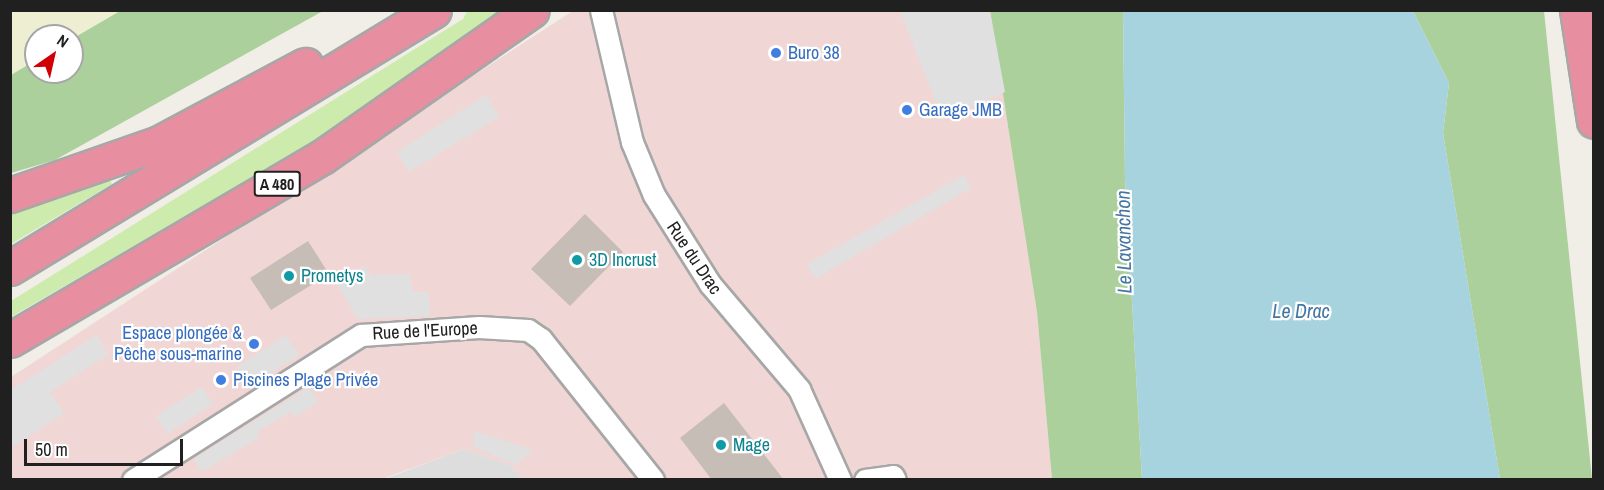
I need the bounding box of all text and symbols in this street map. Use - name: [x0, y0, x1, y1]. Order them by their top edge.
- north arrow: [24, 24, 84, 84]
- text: N: [53, 29, 73, 53]
- place label: Buro 38: [788, 42, 840, 64]
- marker: Buro 38: [769, 46, 783, 60]
- place label: Garage JMB: [919, 99, 1002, 121]
- marker: Garage JMB: [900, 103, 914, 117]
- road number: A 480: [253, 171, 301, 197]
- water label: Le Lavanchon: [1110, 190, 1136, 294]
- street label: Rue du Drac: [662, 218, 726, 298]
- place label: 3D Incrust: [589, 249, 656, 271]
- marker: 3D Incrust: [570, 253, 584, 267]
- place label: Prometys: [301, 265, 363, 287]
- marker: Prometys: [282, 269, 296, 283]
- water label: Le Drac: [1272, 298, 1330, 322]
- street label: Rue de l'Europe: [372, 317, 478, 345]
- place label: Espace plongée & Pêche sous-marine: [114, 323, 242, 366]
- marker: Espace plongée & Pêche sous-marine: [247, 337, 261, 351]
- place label: Piscines Plage Privée: [233, 369, 378, 391]
- marker: Piscines Plage Privée: [214, 373, 228, 387]
- scale bar: [27, 427, 186, 465]
- place label: Mage: [733, 434, 770, 456]
- text: 50 m: [35, 437, 68, 462]
- marker: Mage: [714, 438, 728, 452]

